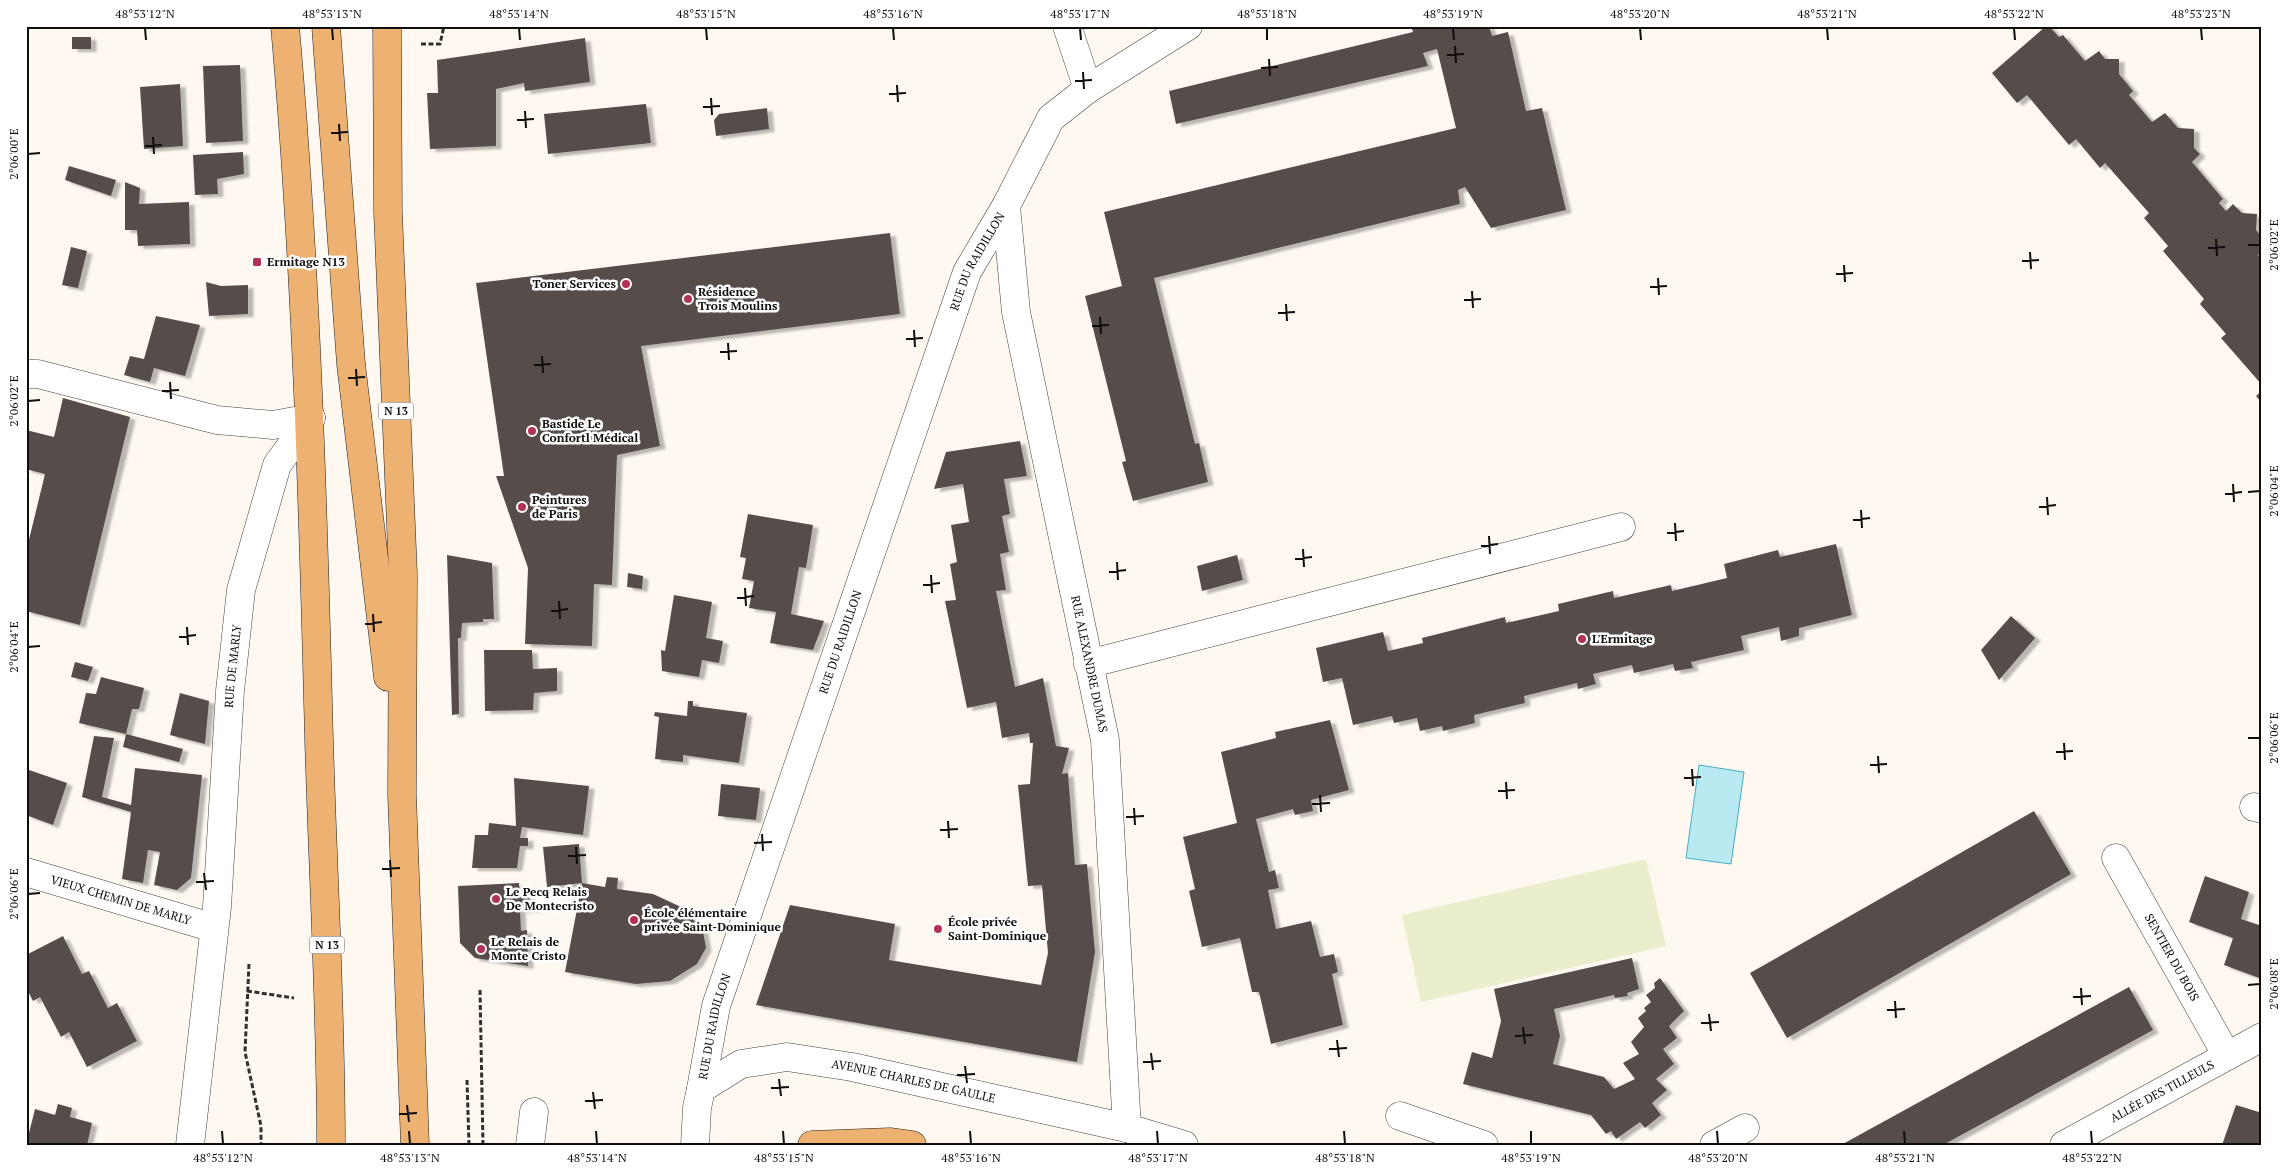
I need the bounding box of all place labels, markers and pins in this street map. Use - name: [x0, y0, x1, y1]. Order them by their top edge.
- place label: Ermitage N13: [267, 254, 345, 269]
- marker: Ermitage N13: [251, 256, 263, 268]
- place label: Toner Services: [533, 276, 617, 291]
- marker: Toner Services: [620, 278, 632, 290]
- place label: Résidence Trois Moulins: [698, 284, 778, 313]
- marker: Résidence Trois Moulins: [682, 293, 694, 305]
- place label: Bastide Le Confortl Médical: [542, 416, 638, 445]
- marker: Bastide Le Confortl Médical: [526, 425, 538, 437]
- place label: Peintures de Paris: [532, 492, 587, 521]
- marker: Peintures de Paris: [516, 501, 528, 513]
- place label: L'Ermitage: [1592, 631, 1653, 646]
- marker: L'Ermitage: [1576, 633, 1588, 645]
- place label: Le Pecq Relais De Montecristo: [506, 884, 594, 913]
- marker: Le Pecq Relais De Montecristo: [490, 893, 502, 905]
- place label: École élémentaire privée Saint-Dominique: [644, 905, 782, 934]
- marker: École élémentaire privée Saint-Dominique: [628, 914, 640, 926]
- place label: École privée Saint-Dominique: [948, 914, 1047, 943]
- marker: École privée Saint-Dominique: [932, 923, 944, 935]
- place label: Le Relais de Monte Cristo: [491, 934, 566, 963]
- marker: Le Relais de Monte Cristo: [475, 943, 487, 955]

